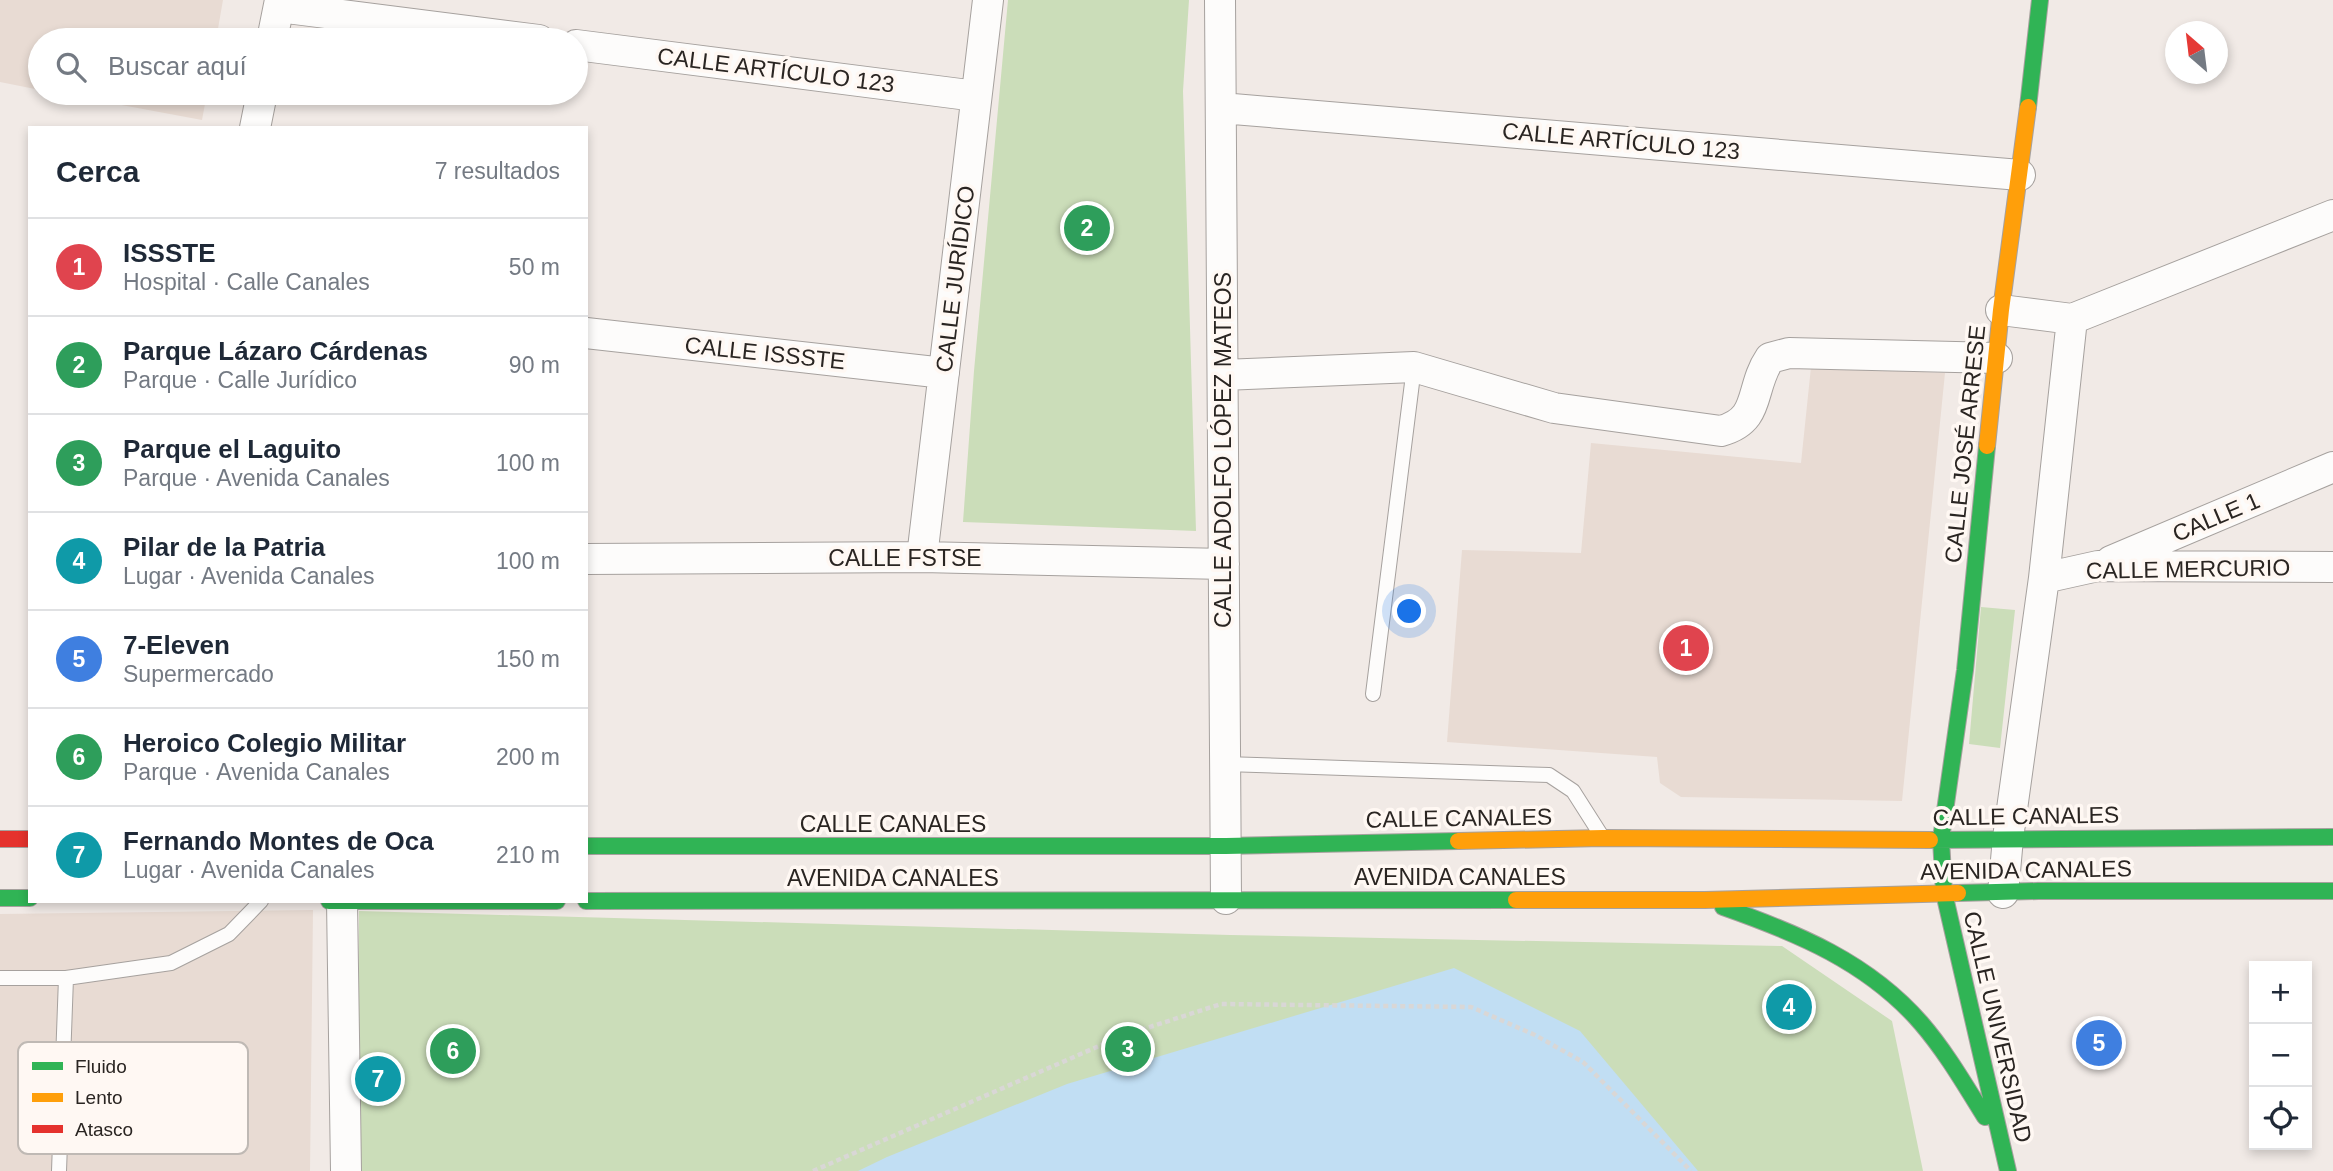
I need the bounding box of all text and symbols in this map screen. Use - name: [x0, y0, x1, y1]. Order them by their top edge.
- north arrow: [2165, 21, 2228, 84]
- search box: [28, 28, 588, 105]
- street label: CALLE ARTÍCULO 123: [656, 43, 896, 97]
- icon: search: [52, 48, 90, 86]
- text: Buscar aquí: [108, 51, 247, 81]
- street label: CALLE ARTÍCULO 123: [1501, 118, 1741, 164]
- text: Cerca: [56, 155, 139, 188]
- text: 7 resultados: [435, 158, 560, 184]
- street label: CALLE JURÍDICO: [931, 184, 979, 374]
- pin: 2: [1064, 202, 1110, 254]
- text: ISSSTE: [123, 238, 215, 268]
- text: 1: [73, 254, 85, 280]
- text: 50 m: [509, 254, 560, 280]
- text: Hospital · Calle Canales: [123, 269, 370, 295]
- street label: CALLE ADOLFO LÓPEZ MATEOS: [1210, 272, 1236, 628]
- street label: CALLE JOSÉ ARRESE: [1940, 324, 1990, 564]
- street label: CALLE ISSSTE: [684, 332, 846, 374]
- text: Parque Lázaro Cárdenas: [123, 336, 428, 366]
- text: 2: [73, 352, 85, 378]
- text: 90 m: [509, 352, 560, 378]
- text: Parque · Calle Jurídico: [123, 367, 357, 393]
- text: Parque el Laguito: [123, 434, 341, 464]
- text: 3: [73, 450, 85, 476]
- text: 100 m: [496, 450, 560, 476]
- text: Parque · Avenida Canales: [123, 465, 390, 491]
- street label: CALLE 1: [2169, 487, 2263, 547]
- text: Pilar de la Patria: [123, 532, 325, 562]
- street label: CALLE FSTSE: [828, 545, 982, 571]
- text: 4: [73, 548, 85, 574]
- text: 100 m: [496, 548, 560, 574]
- street label: CALLE MERCURIO: [2086, 554, 2290, 584]
- text: Lugar · Avenida Canales: [123, 563, 374, 589]
- your location: [1392, 594, 1426, 628]
- pin: 1: [1663, 622, 1709, 674]
- text: 7-Eleven: [123, 630, 230, 660]
- text: 5: [73, 646, 85, 672]
- text: 150 m: [496, 646, 560, 672]
- text: Supermercado: [123, 661, 274, 687]
- text: Heroico Colegio Militar: [123, 728, 406, 758]
- text: 6: [73, 744, 85, 770]
- text: 200 m: [496, 744, 560, 770]
- text: Parque · Avenida Canales: [123, 759, 390, 785]
- street label: CALLE CANALES: [1932, 801, 2120, 831]
- street label: CALLE CANALES: [1365, 803, 1553, 833]
- street label: CALLE CANALES: [800, 811, 986, 837]
- text: Fernando Montes de Oca: [123, 826, 434, 856]
- text: 7: [73, 842, 85, 868]
- text: 210 m: [496, 842, 560, 868]
- street label: AVENIDA CANALES: [1920, 855, 2132, 885]
- text: Lugar · Avenida Canales: [123, 857, 374, 883]
- street label: AVENIDA CANALES: [1354, 864, 1566, 890]
- street label: AVENIDA CANALES: [787, 865, 999, 891]
- street label: CALLE UNIVERSIDAD: [1959, 909, 2037, 1145]
- map controls: [2249, 961, 2312, 1150]
- button: +: [2249, 961, 2312, 1024]
- pin: 4: [1766, 981, 1812, 1033]
- pin: 5: [2076, 1017, 2122, 1069]
- pin: 3: [1105, 1023, 1151, 1075]
- button: −: [2249, 1024, 2312, 1087]
- pin: 6: [430, 1025, 476, 1077]
- legend: [18, 1042, 248, 1154]
- pin: 7: [355, 1053, 401, 1105]
- text: Fluido: [75, 1056, 127, 1077]
- text: Lento: [75, 1087, 123, 1108]
- button: locate: [2249, 1087, 2312, 1150]
- text: Atasco: [75, 1119, 133, 1140]

